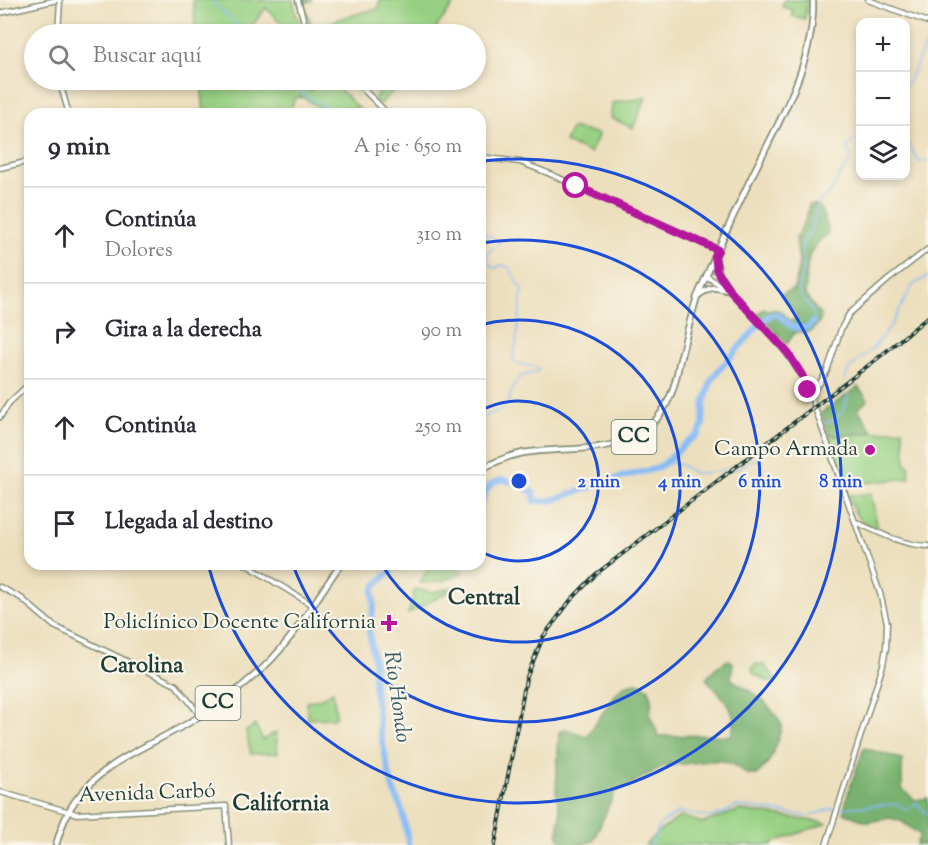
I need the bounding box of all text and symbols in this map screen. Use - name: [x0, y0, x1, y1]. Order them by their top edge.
- map controls: [856, 18, 910, 180]
- button: +: [856, 18, 910, 72]
- search box: [24, 24, 486, 90]
- icon: search: [45, 41, 78, 74]
- text: Buscar aquí: [93, 41, 202, 73]
- button: −: [856, 72, 910, 126]
- button: layers: [856, 126, 910, 180]
- text: 9 min: [48, 129, 110, 166]
- text: A pie · 650 m: [354, 133, 462, 162]
- route start: [562, 172, 588, 198]
- text: Continúa: [105, 205, 196, 237]
- icon: ahead: [48, 219, 81, 252]
- text: 310 m: [416, 221, 462, 250]
- text: Dolores: [105, 237, 173, 266]
- icon: right: [48, 315, 81, 348]
- text: Gira a la derecha: [105, 315, 262, 347]
- text: 90 m: [421, 317, 462, 346]
- route end: [794, 376, 820, 402]
- icon: ahead: [48, 411, 81, 444]
- text: Continúa: [105, 411, 196, 443]
- text: 250 m: [414, 413, 462, 442]
- road number: CC: [612, 420, 656, 454]
- place label: Campo Armada: [714, 435, 858, 465]
- marker: Campo Armada: [863, 443, 877, 457]
- text: 2 min: [578, 470, 621, 496]
- text: 4 min: [657, 470, 702, 496]
- text: 6 min: [738, 470, 782, 496]
- text: 8 min: [819, 470, 863, 496]
- centre of rings: [509, 471, 529, 491]
- icon: arrive: [48, 507, 81, 540]
- text: Llegada al destino: [105, 507, 273, 539]
- district label: Central: [448, 583, 521, 615]
- place label: Policlínico Docente California: [104, 608, 376, 638]
- marker: Policlínico Docente California: [380, 614, 398, 632]
- water label: Río Hondo: [374, 649, 418, 745]
- district label: Carolina: [101, 651, 184, 683]
- road number: CC: [196, 686, 240, 720]
- street label: Avenida Carbó: [78, 777, 216, 811]
- district label: California: [233, 789, 330, 821]

